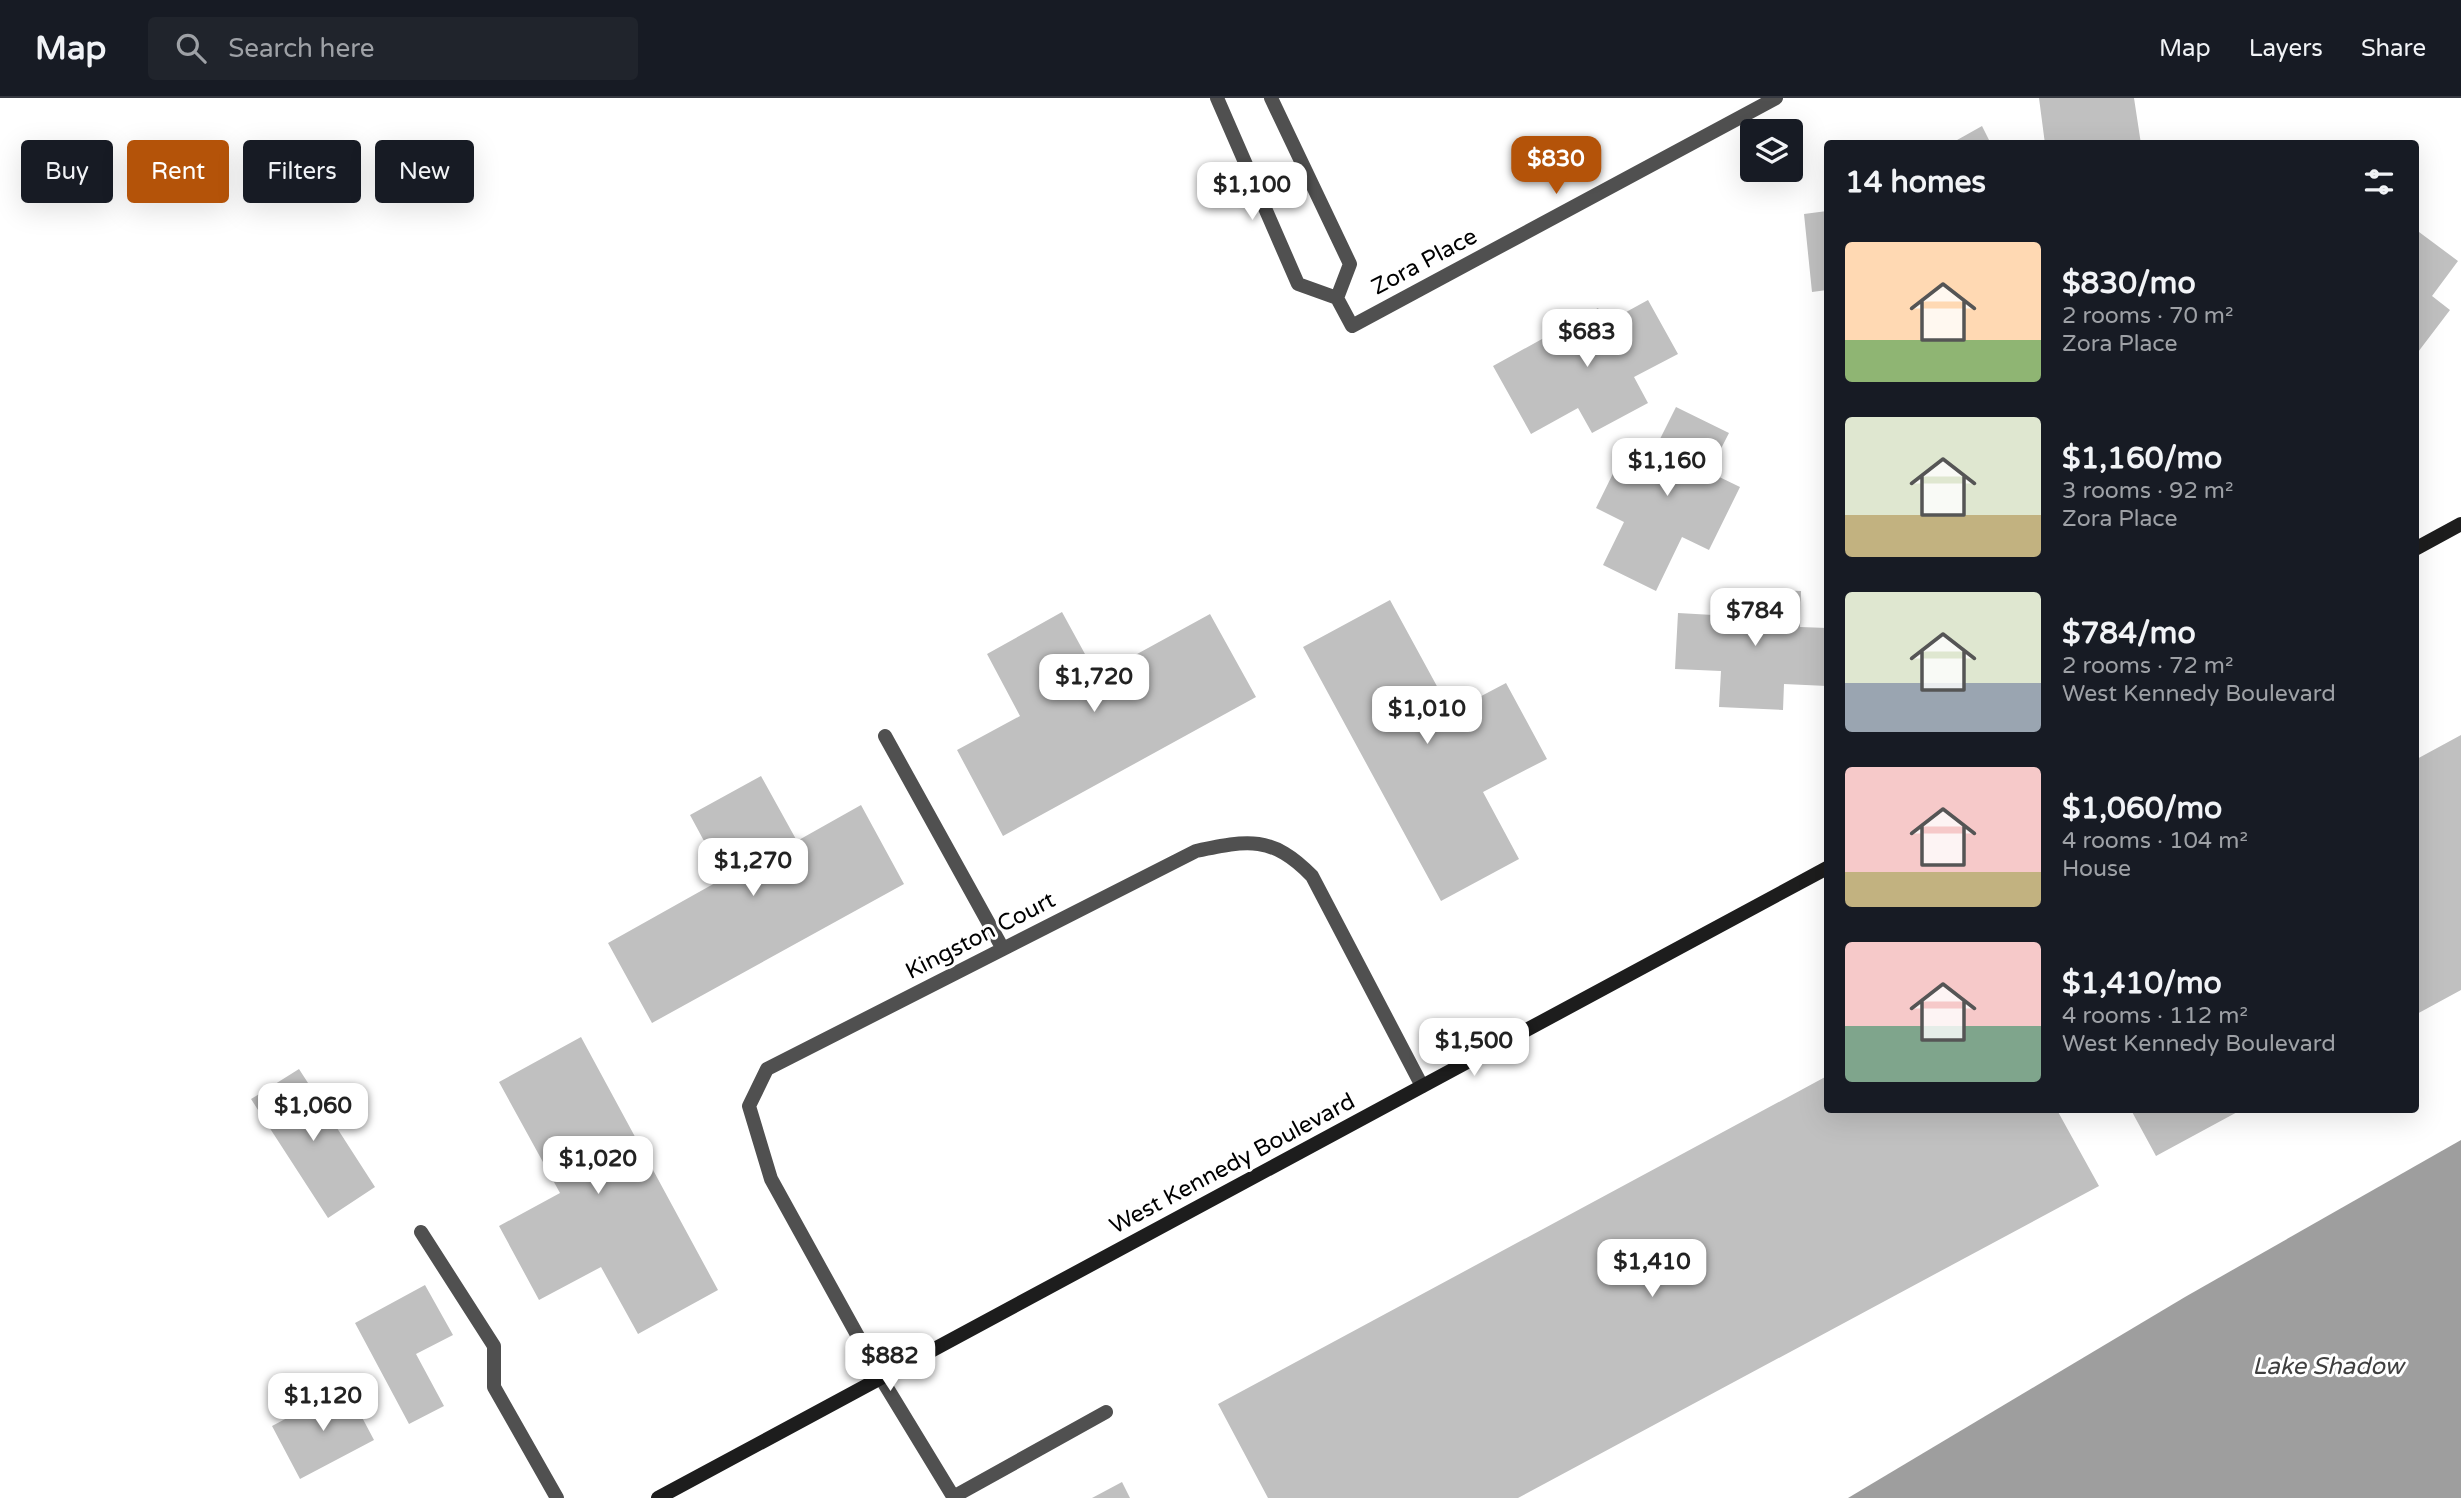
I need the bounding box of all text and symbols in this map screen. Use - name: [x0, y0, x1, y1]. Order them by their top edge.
- search box: [148, 17, 638, 80]
- text: Map: [35, 29, 106, 68]
- icon: search: [172, 29, 210, 67]
- text: Search here: [228, 33, 374, 64]
- text: Map: [2159, 34, 2211, 63]
- text: Layers: [2249, 34, 2323, 63]
- text: Share: [2361, 34, 2426, 63]
- map controls: [1740, 119, 1803, 182]
- button: layers: [1740, 119, 1803, 182]
- pin: $830: [1515, 136, 1597, 196]
- chip: Buy: [21, 140, 113, 203]
- chip: Rent: [127, 140, 229, 203]
- chip: Filters: [243, 140, 361, 203]
- chip: New: [375, 140, 474, 203]
- text: $830: [1527, 145, 1585, 173]
- pin: $1,100: [1195, 162, 1309, 222]
- icon: filters: [2360, 163, 2398, 201]
- text: 14 homes: [1845, 164, 1986, 201]
- text: $1,100: [1213, 171, 1291, 199]
- street label: Zora Place: [1367, 222, 1482, 301]
- text: $830/mo: [2062, 265, 2196, 302]
- icon: home: [1901, 270, 1985, 354]
- text: 2 rooms · 70 m²: [2062, 302, 2233, 330]
- pin: $683: [1546, 310, 1628, 369]
- text: $683: [1558, 318, 1616, 346]
- text: Zora Place: [2062, 330, 2178, 358]
- pin: $1,160: [1610, 438, 1724, 498]
- text: $1,160/mo: [2062, 440, 2222, 477]
- icon: home: [1901, 445, 1985, 529]
- text: $1,160: [1628, 447, 1706, 475]
- text: 3 rooms · 92 m²: [2062, 477, 2233, 505]
- text: Zora Place: [2062, 505, 2178, 533]
- pin: $784: [1714, 588, 1796, 648]
- text: $784: [1726, 597, 1784, 625]
- text: $784/mo: [2062, 615, 2196, 652]
- icon: home: [1901, 620, 1985, 704]
- text: 2 rooms · 72 m²: [2062, 652, 2233, 680]
- pin: $1,720: [1037, 654, 1151, 714]
- text: $1,720: [1055, 663, 1133, 691]
- text: West Kennedy Boulevard: [2062, 680, 2336, 708]
- pin: $1,010: [1370, 686, 1484, 746]
- text: $1,010: [1388, 695, 1466, 723]
- text: $1,060/mo: [2062, 790, 2222, 827]
- icon: home: [1901, 795, 1985, 879]
- text: 4 rooms · 104 m²: [2062, 827, 2248, 855]
- pin: $1,270: [696, 838, 810, 898]
- text: $1,270: [714, 847, 792, 875]
- text: House: [2062, 855, 2131, 883]
- street label: Kingston Court: [901, 886, 1060, 986]
- text: $1,410/mo: [2062, 965, 2222, 1002]
- icon: home: [1901, 970, 1985, 1054]
- text: 4 rooms · 112 m²: [2062, 1002, 2248, 1030]
- pin: $1,500: [1417, 1018, 1531, 1078]
- text: $1,500: [1435, 1027, 1513, 1055]
- text: West Kennedy Boulevard: [2062, 1030, 2336, 1058]
- pin: $1,060: [256, 1084, 370, 1143]
- street label: West Kennedy Boulevard: [1105, 1087, 1360, 1240]
- text: $1,060: [274, 1092, 352, 1120]
- pin: $1,020: [541, 1136, 655, 1196]
- text: $1,020: [559, 1145, 637, 1173]
- pin: $1,410: [1595, 1240, 1709, 1299]
- text: $1,410: [1613, 1248, 1691, 1276]
- pin: $882: [849, 1334, 931, 1393]
- text: $882: [861, 1342, 919, 1370]
- water label: Lake Shadow: [2252, 1352, 2407, 1381]
- pin: $1,120: [266, 1374, 380, 1433]
- text: $1,120: [284, 1382, 362, 1410]

